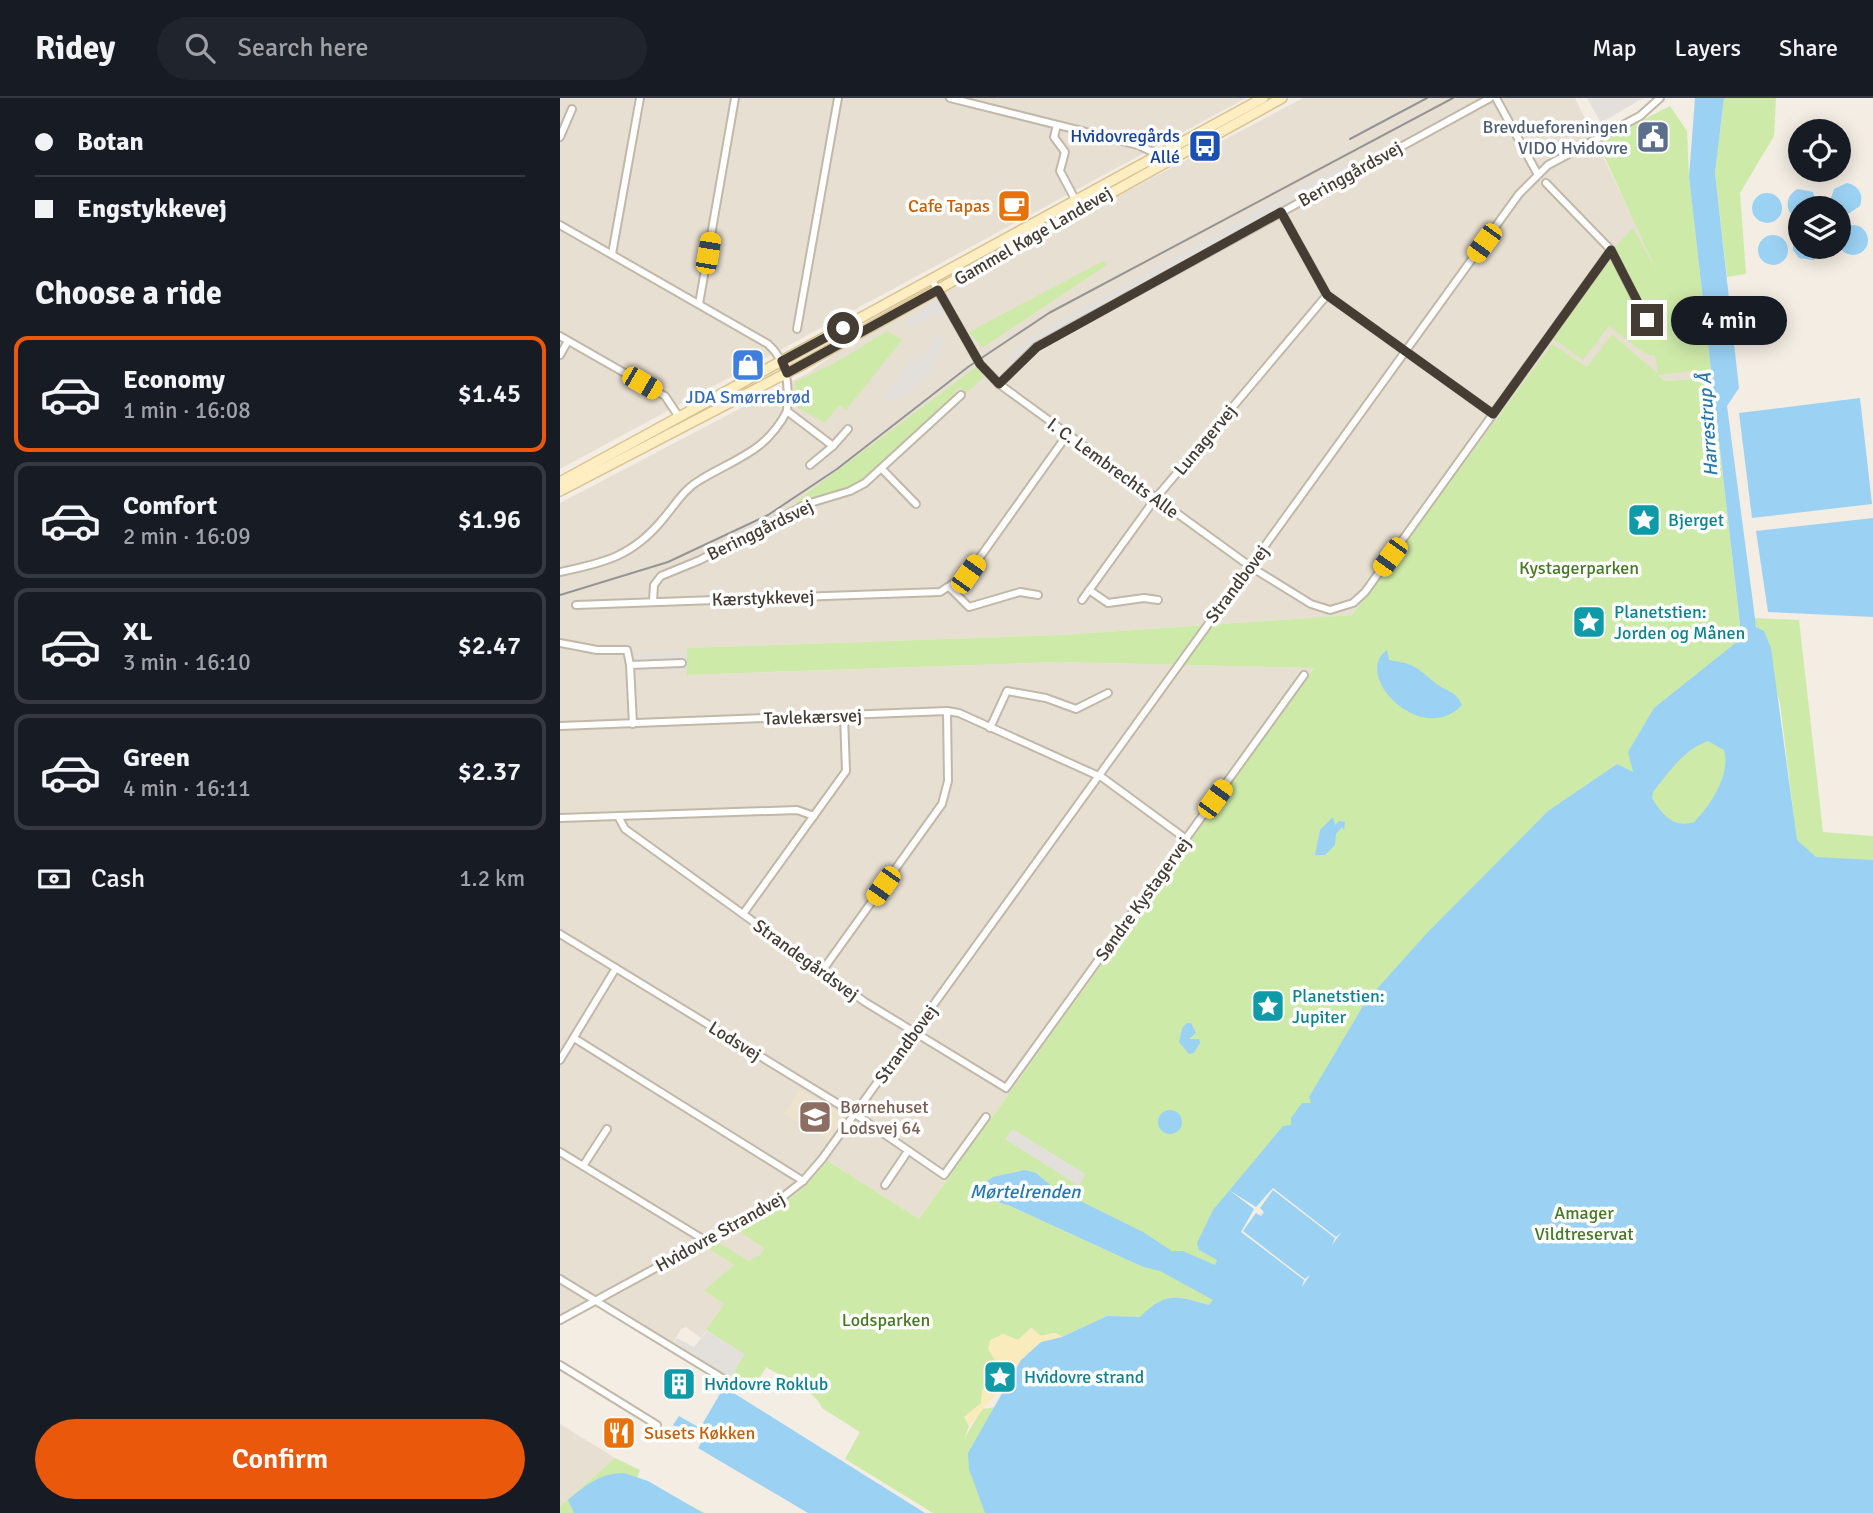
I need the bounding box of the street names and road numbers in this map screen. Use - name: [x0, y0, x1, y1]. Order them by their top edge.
- street label: Beringgårdsvej: [1294, 136, 1406, 212]
- street label: Gammel Køge Landevej: [950, 182, 1116, 290]
- street label: Lunagervej: [1169, 400, 1241, 480]
- street label: I. C. Lembrechts Alle: [1043, 413, 1183, 523]
- street label: Beringgårdsvej: [703, 495, 817, 565]
- street label: Strandbovej: [1201, 541, 1273, 627]
- street label: Kærstykkevej: [711, 585, 815, 611]
- street label: Tavlekærsvej: [764, 704, 862, 730]
- street label: Søndre Kystagervej: [1091, 833, 1195, 965]
- street label: Strandegårdsvej: [749, 914, 863, 1006]
- street label: Strandbovej: [870, 1000, 942, 1088]
- street label: Lodsvej: [705, 1016, 765, 1066]
- street label: Hvidovre Strandvej: [652, 1187, 788, 1277]

